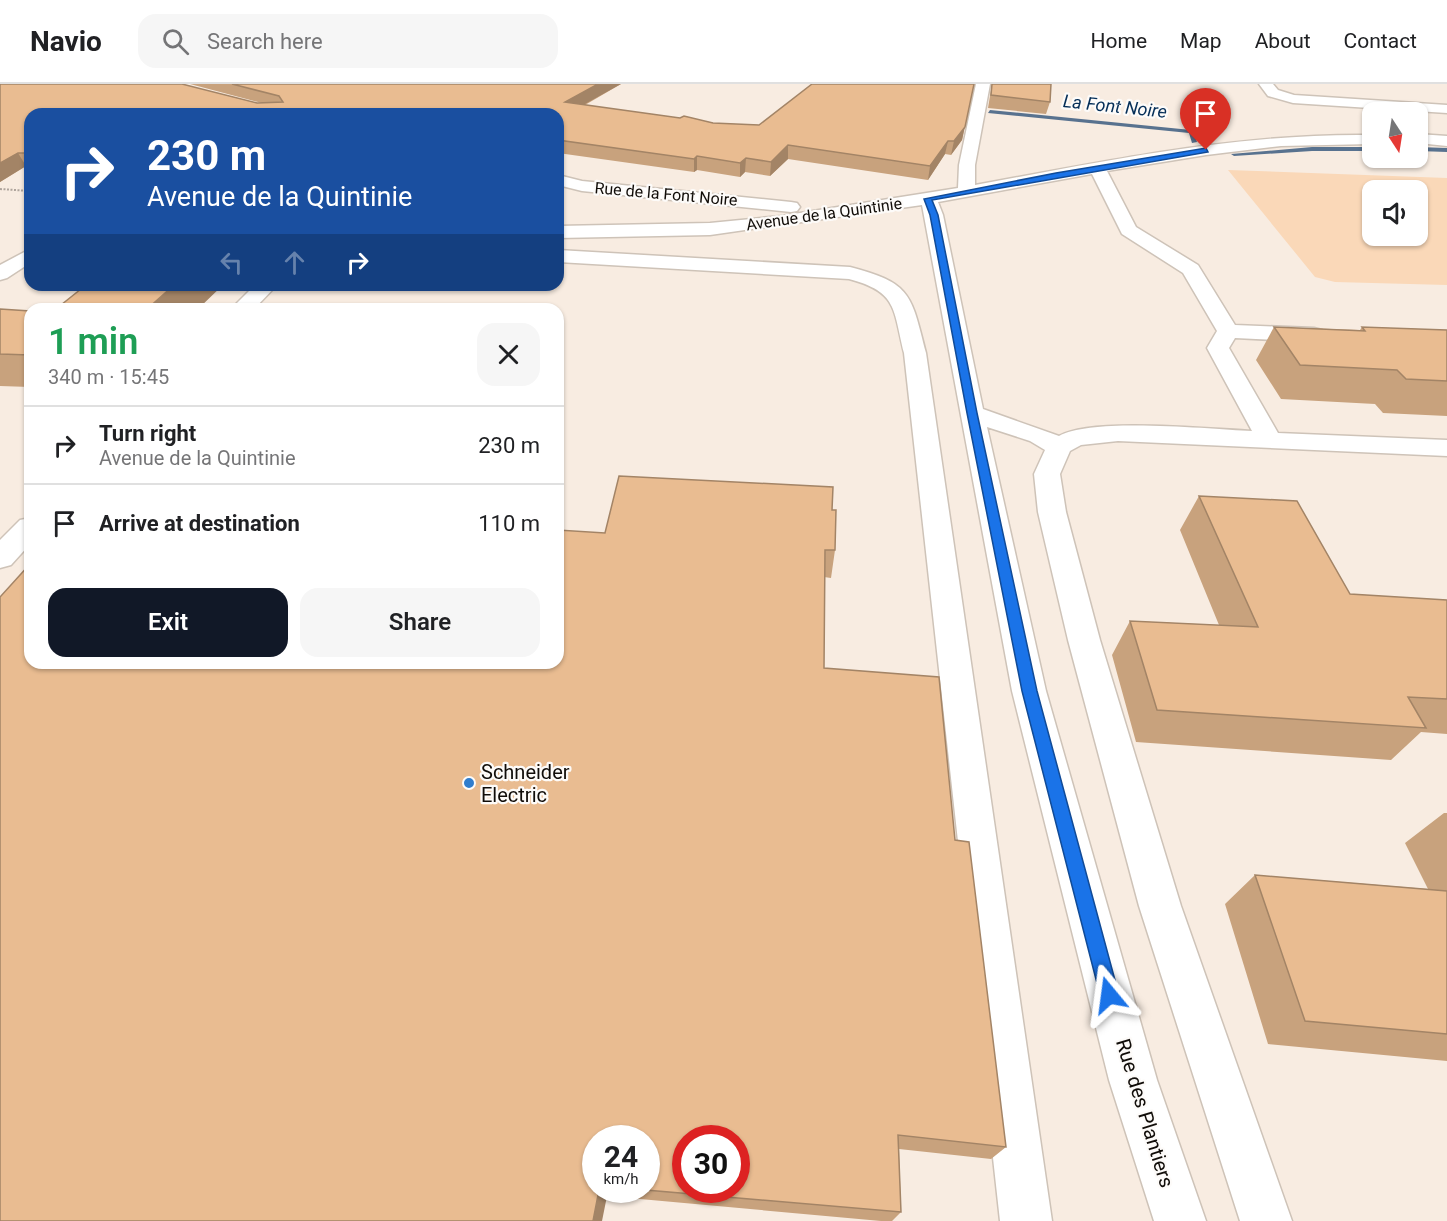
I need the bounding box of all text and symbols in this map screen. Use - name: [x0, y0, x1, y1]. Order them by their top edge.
- search box: [138, 14, 558, 68]
- text: Navio: [30, 25, 102, 58]
- icon: search: [159, 25, 192, 58]
- text: Search here: [207, 29, 323, 54]
- text: Home: [1091, 29, 1147, 53]
- text: Map: [1180, 29, 1222, 53]
- text: About: [1255, 29, 1311, 53]
- text: Contact: [1344, 29, 1417, 53]
- pin: [1180, 88, 1231, 150]
- water label: La Font Noire: [1062, 90, 1168, 122]
- icon: arrive: [1189, 97, 1222, 130]
- north arrow: [1362, 102, 1428, 168]
- map controls: [1362, 102, 1428, 246]
- text: 230 m: [147, 131, 266, 180]
- icon: right: [48, 132, 126, 210]
- street label: Rue de la Font Noire: [594, 178, 738, 210]
- button: sound: [1362, 180, 1428, 246]
- text: Avenue de la Quintinie: [147, 181, 412, 213]
- street label: Avenue de la Quintinie: [745, 194, 903, 234]
- icon: left: [215, 246, 248, 279]
- icon: ahead: [278, 246, 311, 279]
- icon: right: [341, 246, 374, 279]
- text: 1 min: [48, 321, 138, 363]
- button: close: [477, 323, 540, 386]
- text: 340 m · 15:45: [48, 365, 169, 389]
- text: Turn right: [99, 421, 196, 446]
- icon: right: [48, 429, 81, 462]
- text: 230 m: [478, 433, 540, 458]
- text: Avenue de la Quintinie: [99, 446, 296, 470]
- icon: arrive: [48, 507, 81, 540]
- text: Arrive at destination: [99, 511, 300, 536]
- text: 110 m: [478, 511, 540, 536]
- button: Exit: [48, 588, 288, 657]
- button: Share: [300, 588, 540, 657]
- place label: Schneider Electric: [481, 760, 570, 807]
- marker: Schneider Electric: [462, 776, 476, 790]
- position arrow: [1077, 963, 1141, 1027]
- street label: Rue des Plantiers: [1111, 1036, 1179, 1190]
- speed limit sign: 30: [672, 1125, 750, 1203]
- text: 24: [604, 1139, 638, 1174]
- text: km/h: [603, 1170, 639, 1188]

